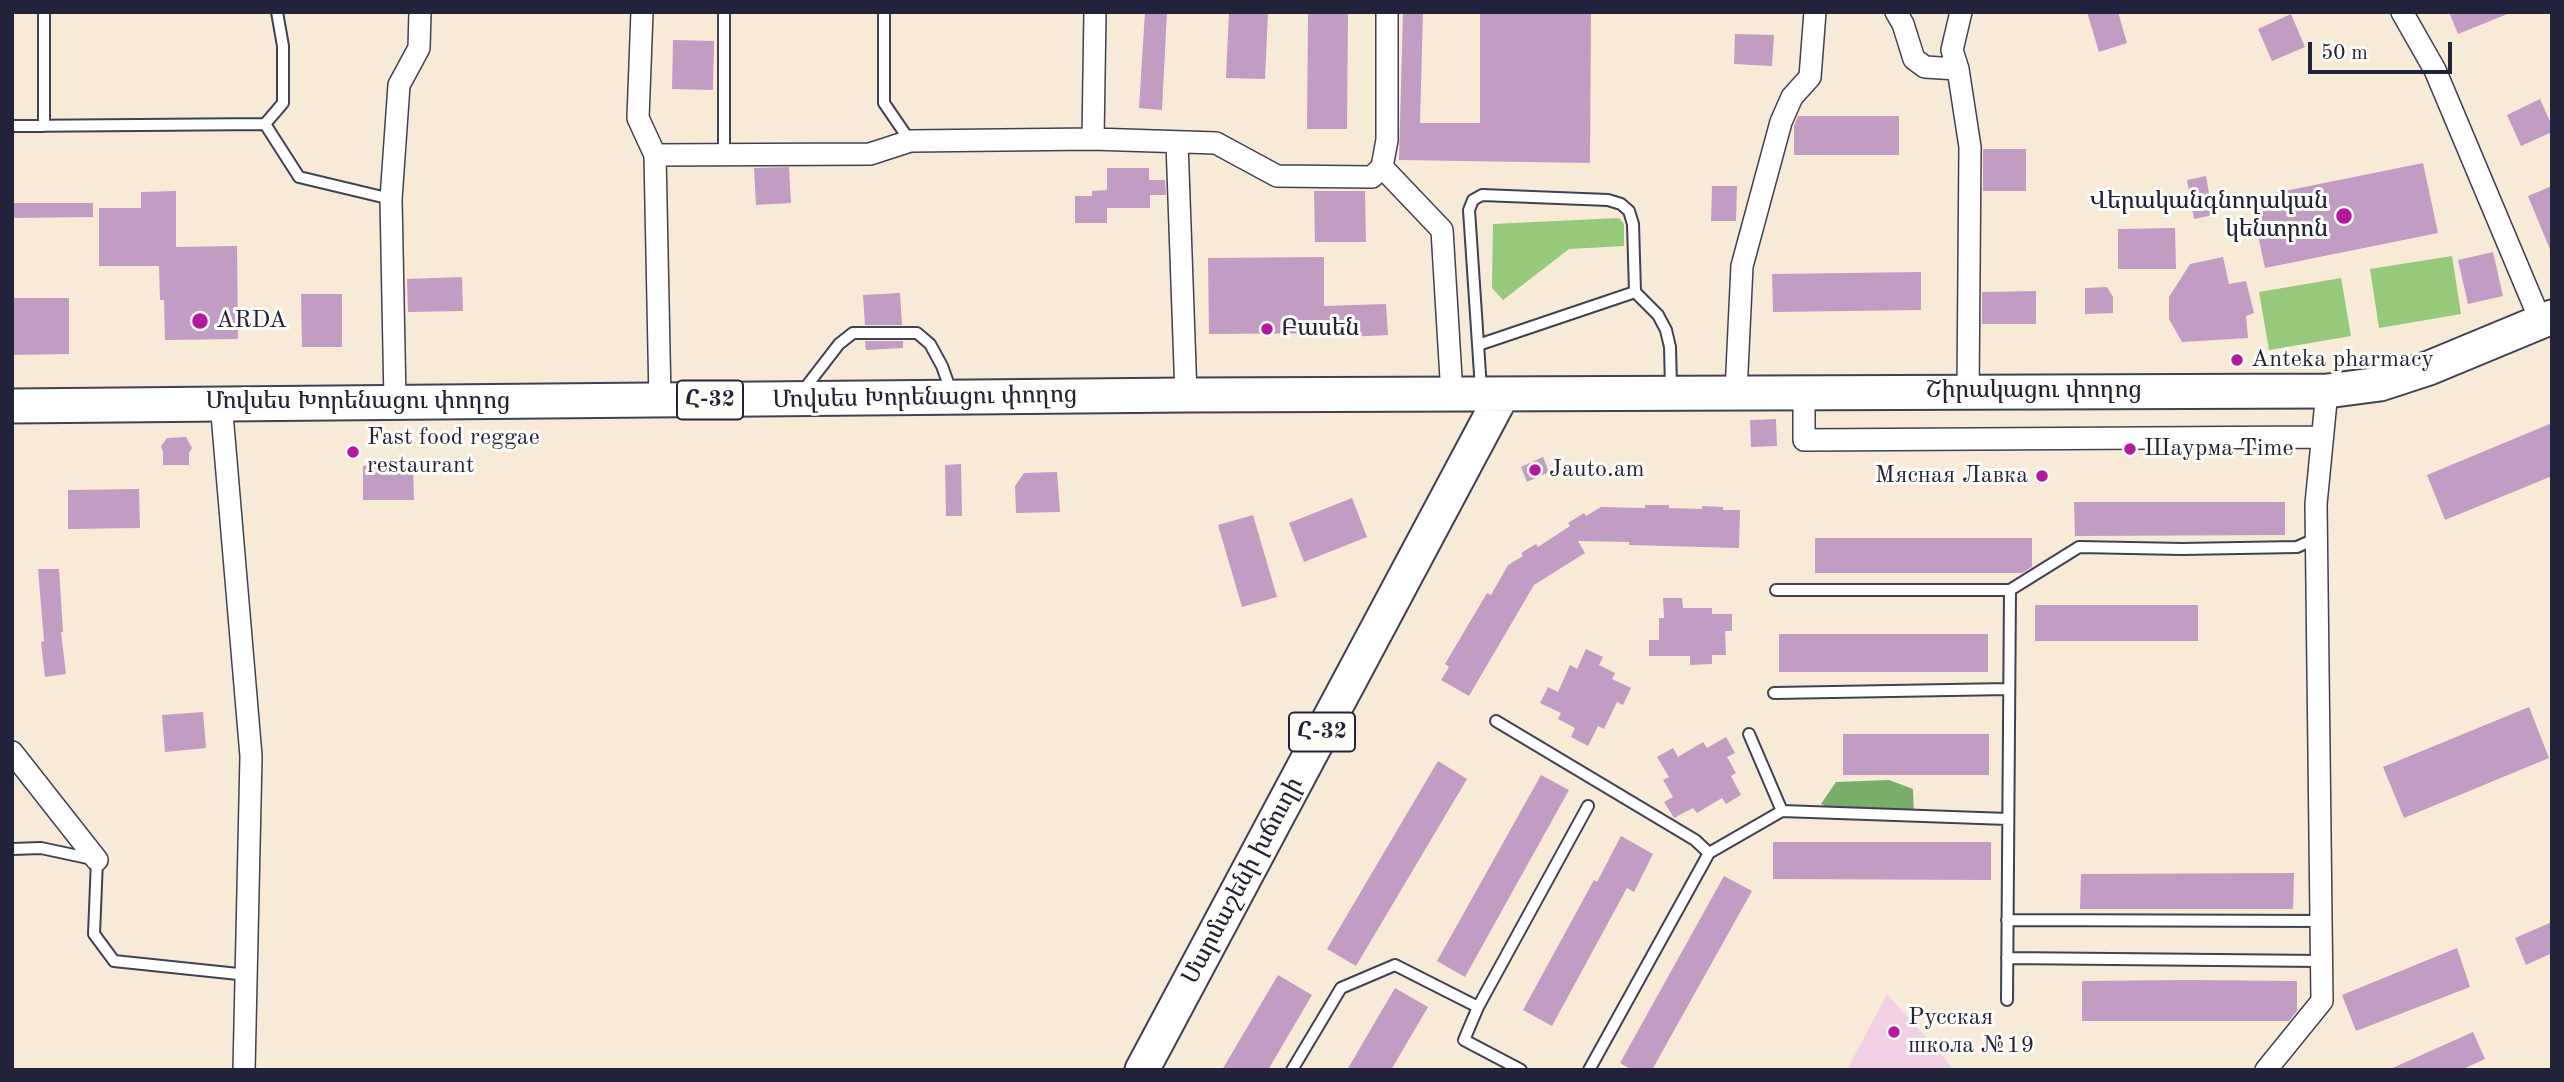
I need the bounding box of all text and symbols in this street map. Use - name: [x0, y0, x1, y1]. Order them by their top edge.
- scale bar: [2312, 28, 2456, 72]
- text: 50 m: [2321, 43, 2368, 64]
- place label: Վերականգնողական կենտրոն: [2089, 188, 2328, 244]
- marker: Վերականգնողական կենտրոն: [2334, 206, 2354, 226]
- place label: ARDA: [216, 307, 287, 335]
- marker: ARDA: [190, 311, 210, 331]
- place label: Բասեն: [1281, 315, 1359, 343]
- marker: Բասեն: [1259, 321, 1275, 337]
- place label: Anteka pharmacy: [2251, 346, 2434, 374]
- marker: Anteka pharmacy: [2229, 352, 2245, 368]
- street label: Շիրակացու փողոց: [1926, 377, 2142, 405]
- road number: Հ-32: [677, 380, 743, 420]
- street label: Մովսես Խորենացու փողոց: [772, 381, 1078, 415]
- street label: Մովսես Խորենացու փողոց: [206, 388, 510, 416]
- place label: Fast food reggae restaurant: [367, 424, 540, 480]
- place label: Шаурма Time: [2144, 435, 2294, 463]
- marker: Шаурма Time: [2122, 441, 2138, 457]
- marker: Fast food reggae restaurant: [345, 444, 361, 460]
- place label: Jauto.am: [1549, 456, 1645, 484]
- marker: Jauto.am: [1527, 462, 1543, 478]
- place label: Мясная Лавка: [1875, 462, 2028, 490]
- marker: Мясная Лавка: [2034, 468, 2050, 484]
- road number: Հ-32: [1289, 712, 1355, 752]
- street label: Մարմաշենի խճուղի: [1176, 773, 1310, 989]
- place label: Русская школа №19: [1908, 1004, 2034, 1060]
- marker: Русская школа №19: [1886, 1024, 1902, 1040]

